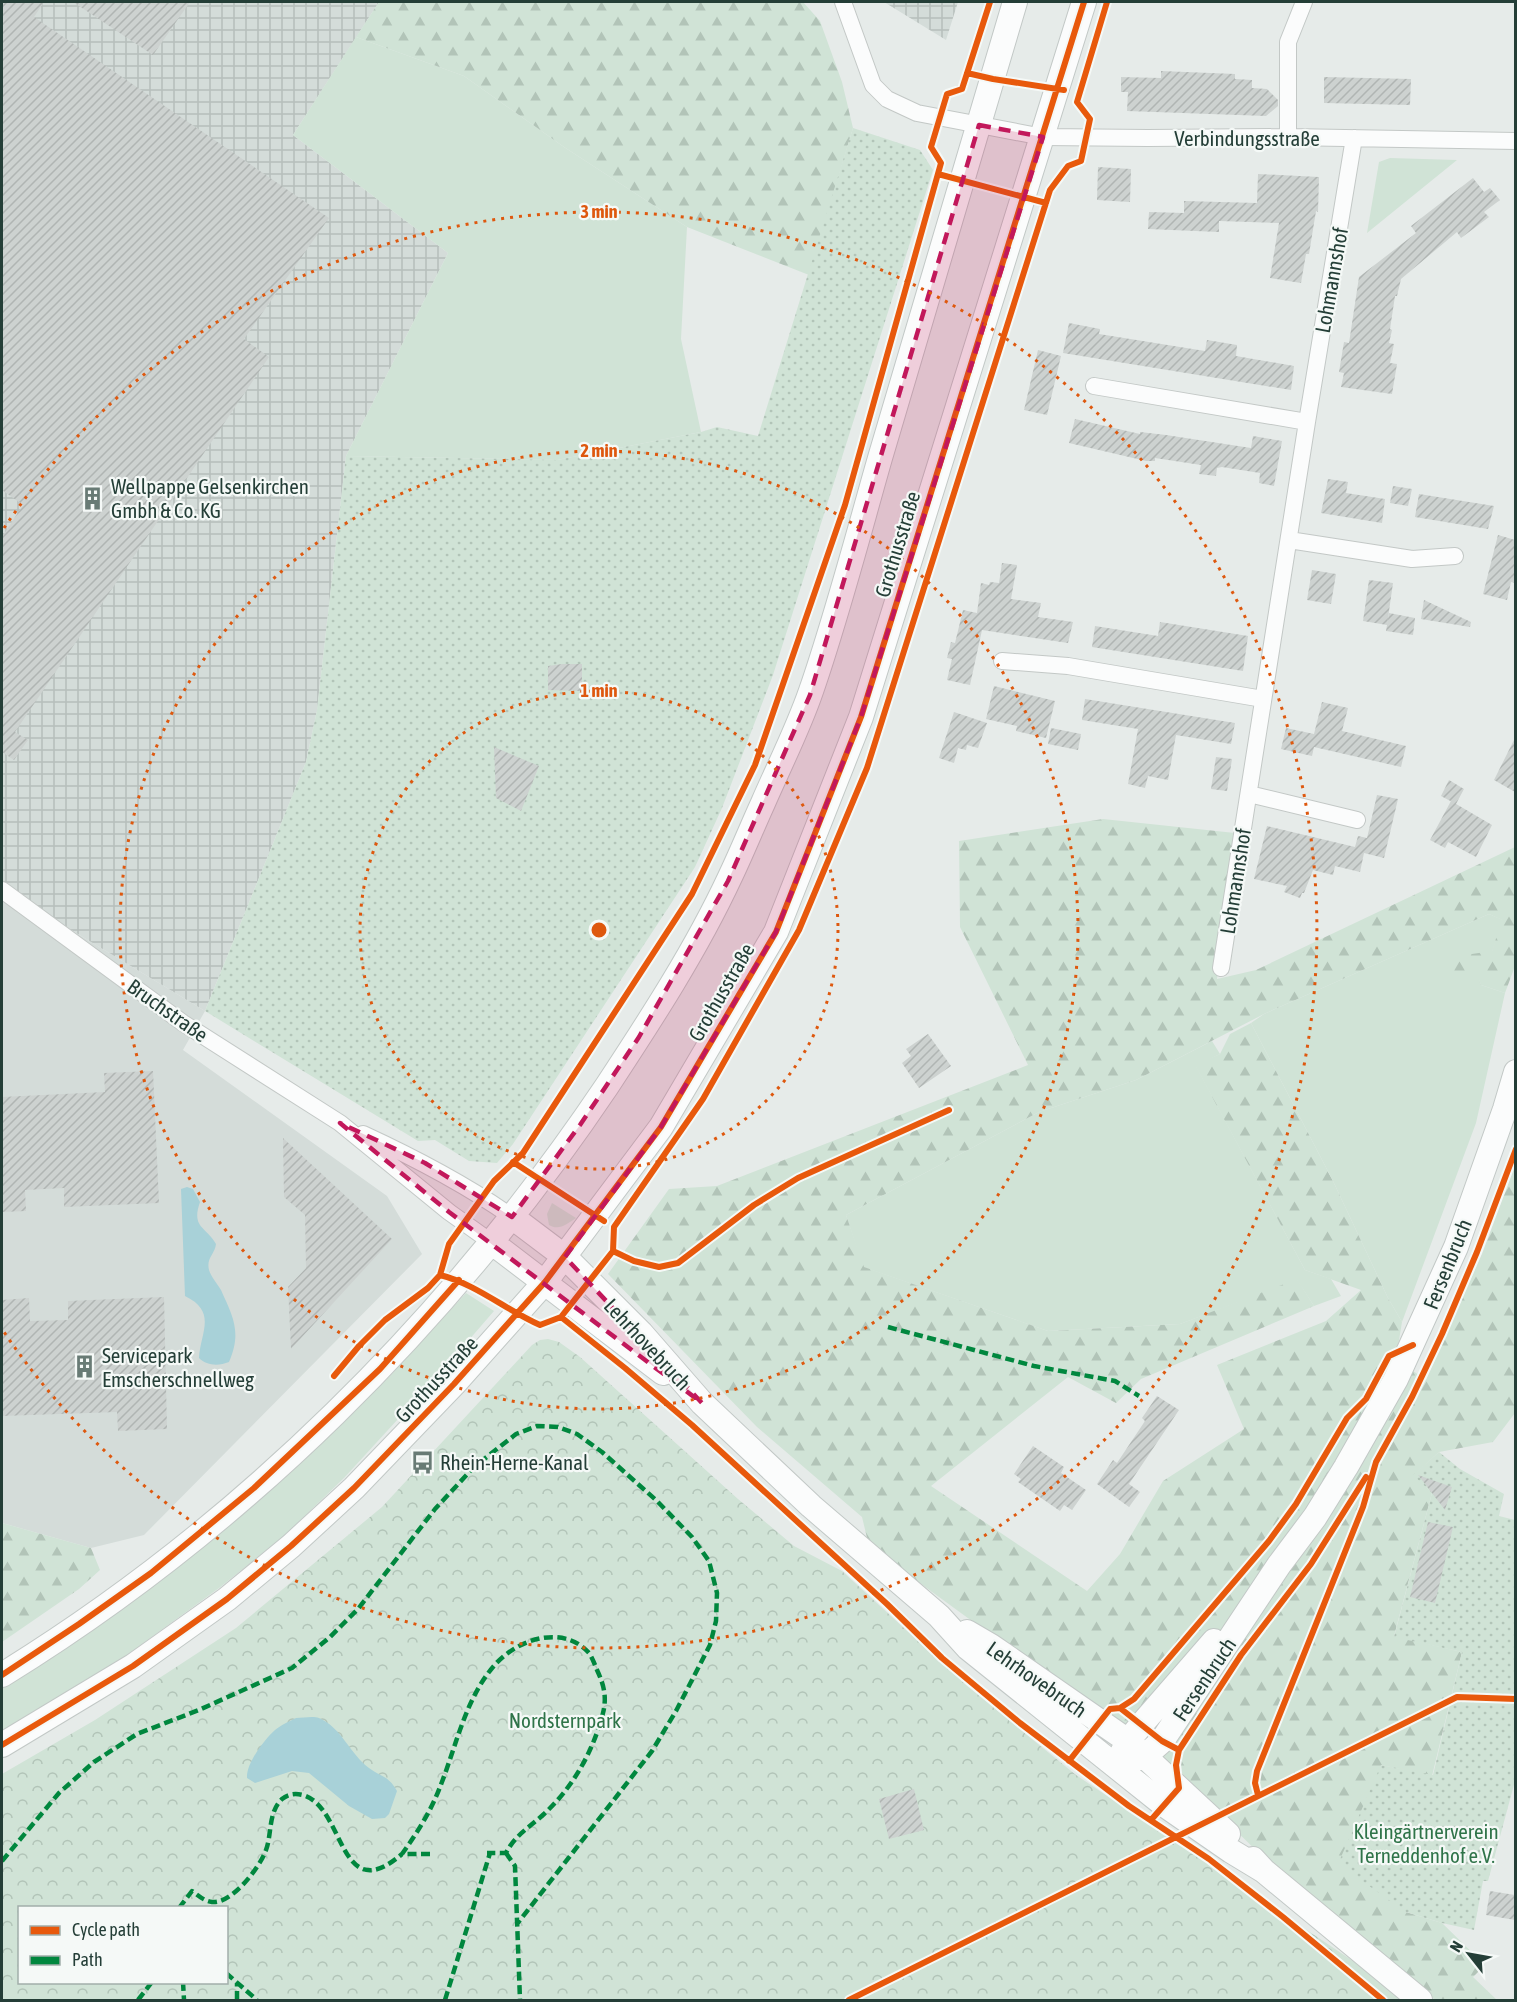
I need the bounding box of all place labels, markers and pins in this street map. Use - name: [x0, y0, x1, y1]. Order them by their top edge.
- place label: Wellpappe Gelsenkirchen Gmbh & Co. KG: [111, 474, 309, 522]
- building icon: Wellpappe Gelsenkirchen Gmbh & Co. KG: [80, 485, 106, 511]
- centre of rings: [589, 920, 609, 940]
- place label: Servicepark Emscherschnellweg: [102, 1343, 254, 1391]
- building icon: Servicepark Emscherschnellweg: [71, 1354, 97, 1380]
- bus stop icon: Rhein-Herne-Kanal: [409, 1449, 435, 1475]
- place label: Rhein-Herne-Kanal: [440, 1450, 589, 1474]

